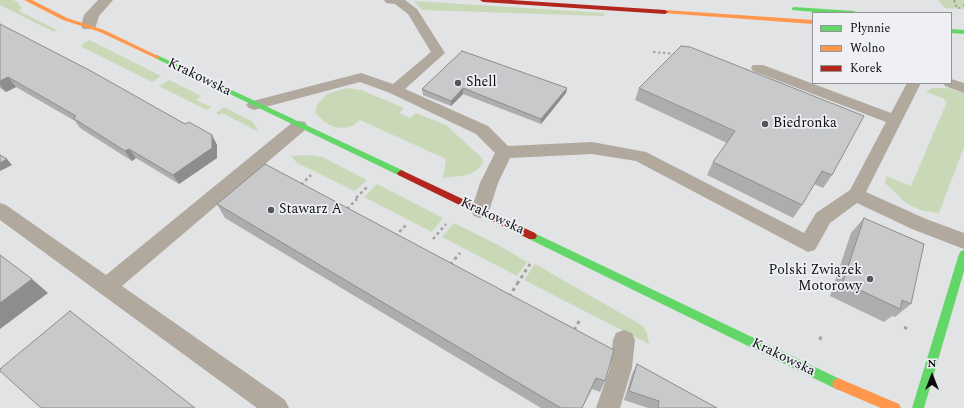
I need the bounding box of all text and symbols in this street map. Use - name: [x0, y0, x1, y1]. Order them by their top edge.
- legend: [812, 12, 952, 84]
- text: Płynnie: [850, 19, 890, 38]
- text: Wolno: [850, 39, 885, 58]
- street label: Krakowska: [164, 55, 234, 101]
- text: Korek: [850, 59, 882, 78]
- place label: Shell: [466, 75, 497, 91]
- marker: Shell: [453, 78, 463, 88]
- place label: Biedronka: [773, 116, 837, 132]
- marker: Biedronka: [760, 119, 770, 129]
- street label: Krakowska: [457, 195, 527, 239]
- place label: Stawarz A: [279, 202, 342, 218]
- marker: Stawarz A: [266, 205, 276, 215]
- place label: Polski Związek Motorowy: [769, 263, 862, 296]
- marker: Polski Związek Motorowy: [865, 274, 875, 284]
- street label: Krakowska: [748, 335, 818, 381]
- text: N: [928, 355, 936, 372]
- north arrow: [912, 356, 952, 396]

